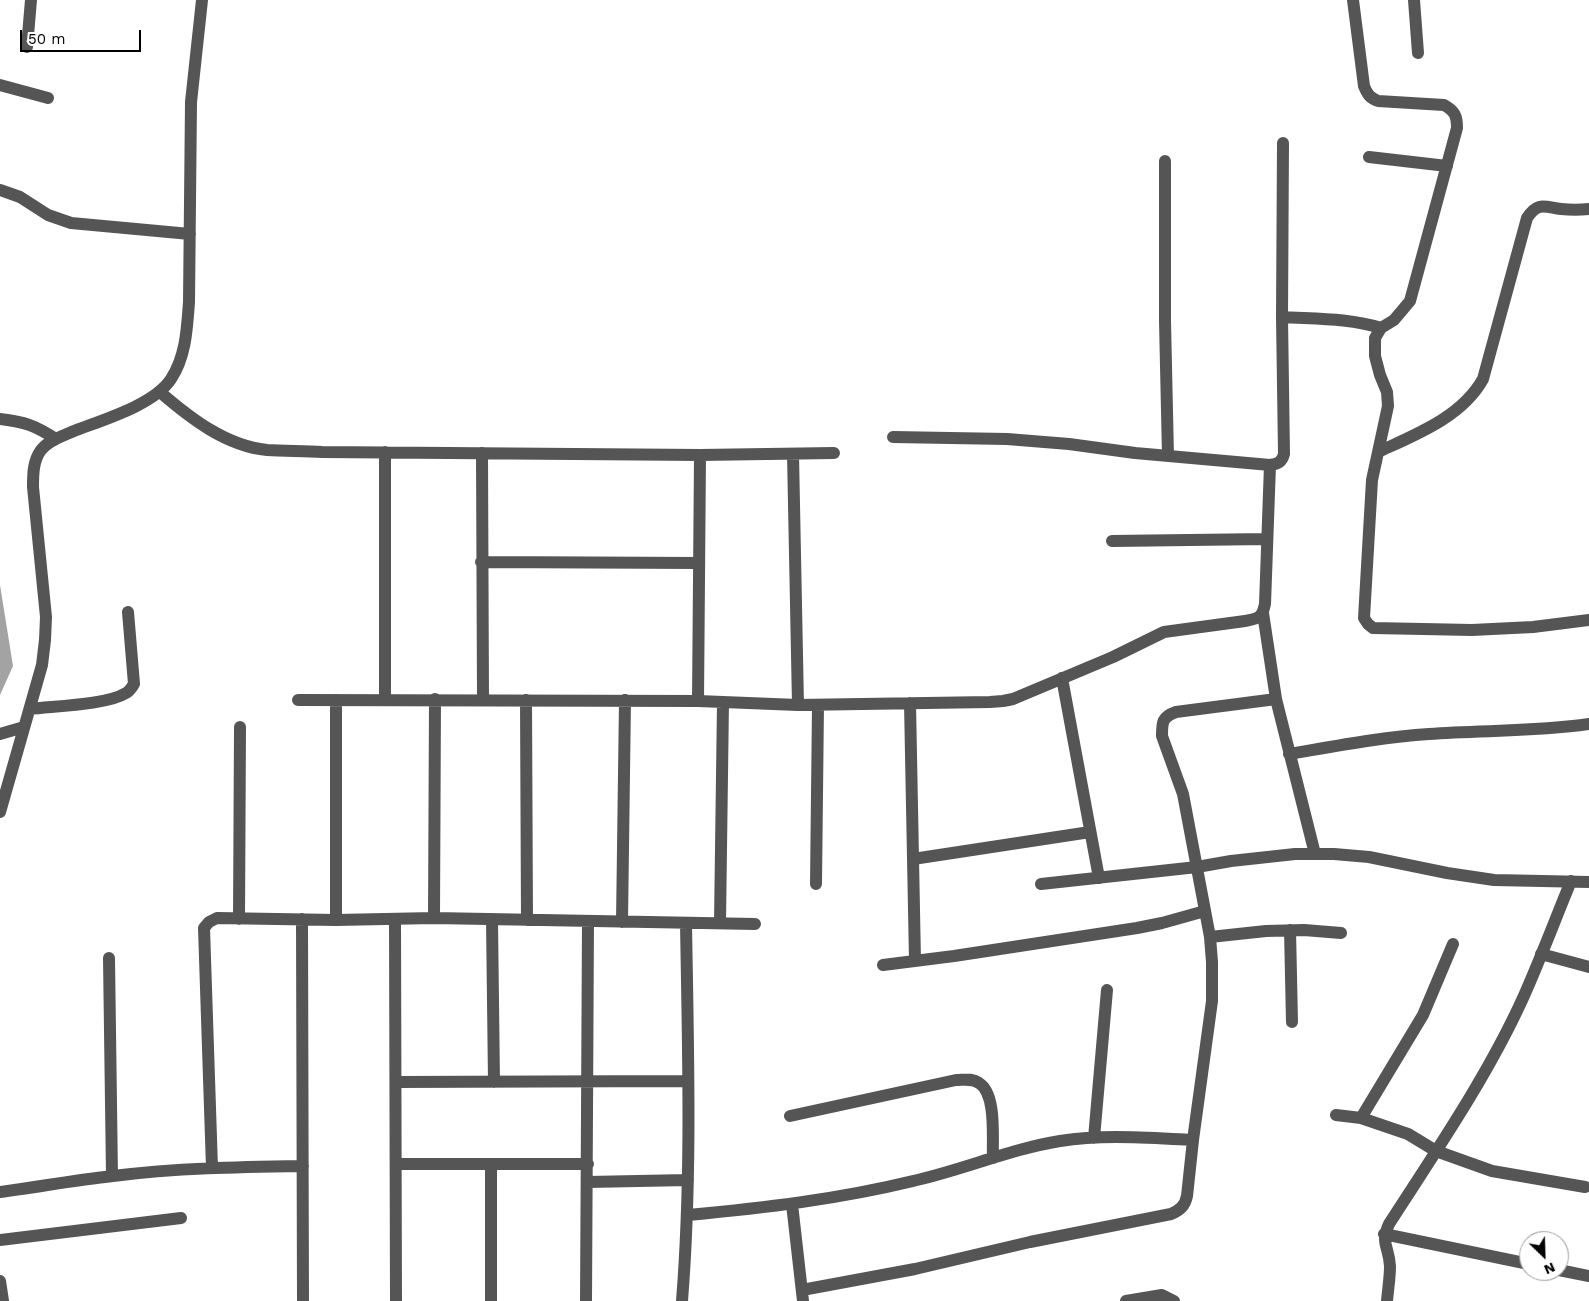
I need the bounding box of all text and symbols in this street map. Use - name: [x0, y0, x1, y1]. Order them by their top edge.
- scale bar: [22, 20, 144, 52]
- text: 50 m: [28, 30, 65, 48]
- north arrow: [1519, 1231, 1569, 1281]
- text: N: [1542, 1259, 1558, 1278]

